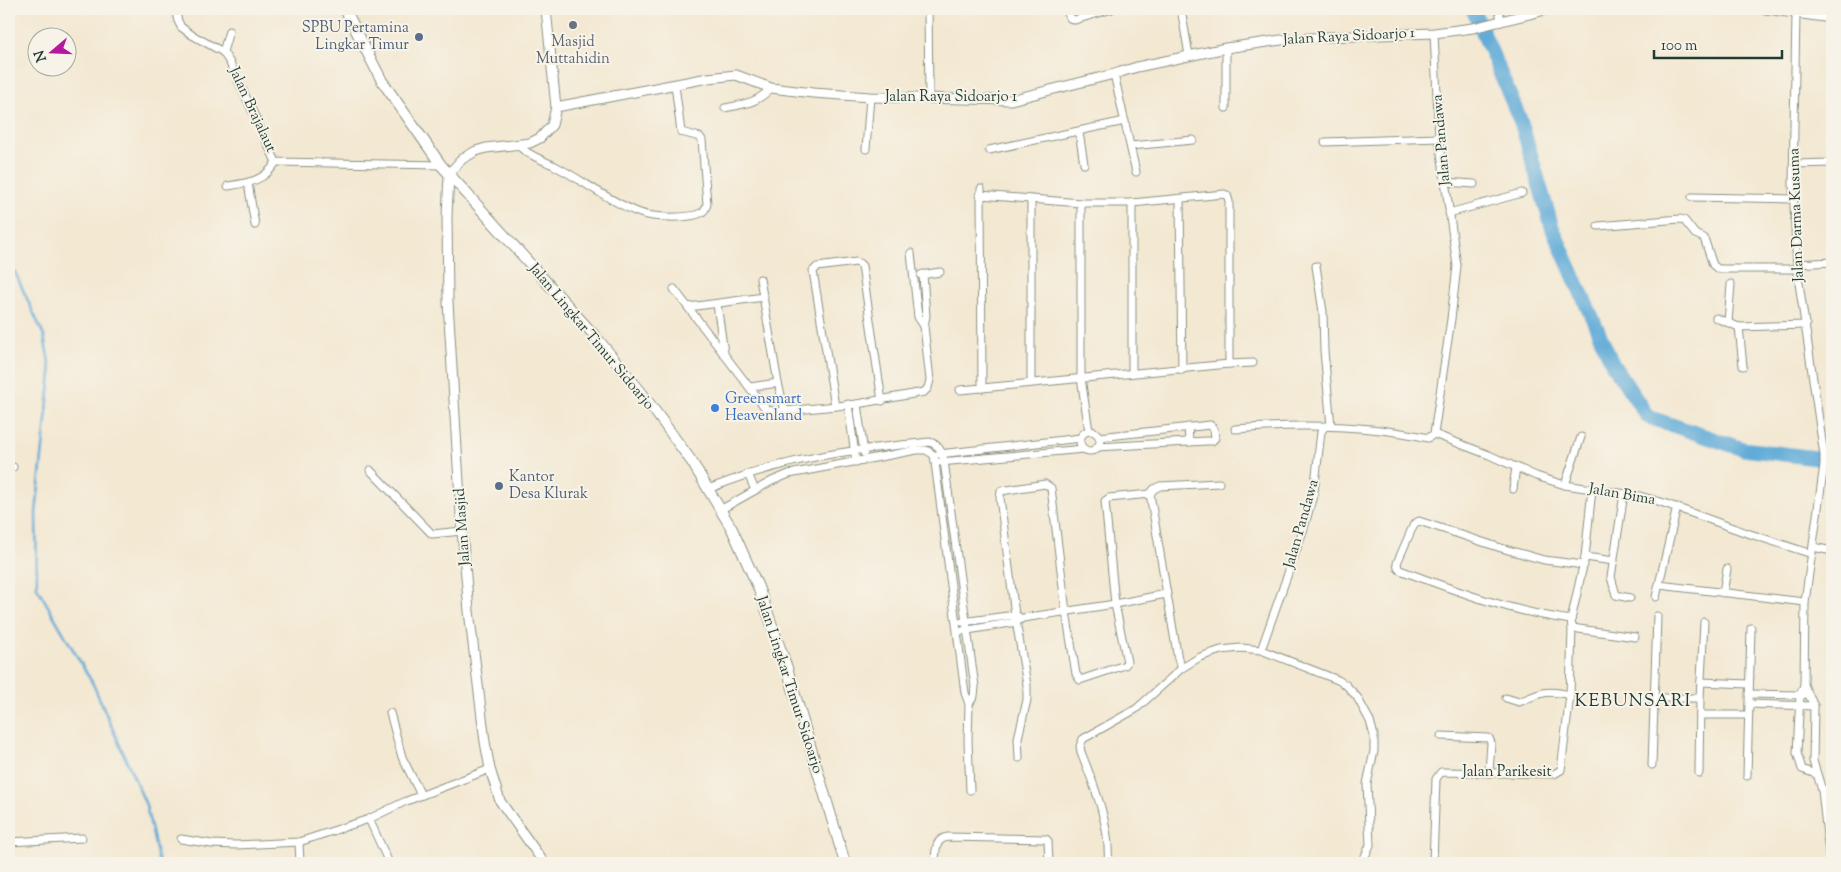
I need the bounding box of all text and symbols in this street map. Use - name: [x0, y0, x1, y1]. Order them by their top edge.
- place label: SPBU Pertamina Lingkar Timur: [302, 18, 409, 56]
- marker: Masjid Muttahidin: [567, 19, 579, 31]
- street label: Jalan Raya Sidoarjo 1: [1281, 23, 1416, 51]
- north arrow: [28, 28, 78, 78]
- scale bar: [1654, 28, 1781, 60]
- marker: SPBU Pertamina Lingkar Timur: [413, 31, 425, 43]
- place label: Masjid Muttahidin: [536, 32, 610, 70]
- text: 100 m: [1661, 36, 1698, 57]
- text: N: [30, 47, 53, 64]
- street label: Jalan Brajalaut: [223, 63, 281, 156]
- street label: Jalan Raya Sidoarjo 1: [884, 87, 1017, 108]
- street label: Jalan Pandawa: [1428, 93, 1457, 188]
- street label: Jalan Darma Kusuma: [1784, 148, 1810, 283]
- street label: Jalan Lingkar Timur Sidoarjo: [523, 258, 659, 415]
- place label: Greensmart Heavenland: [725, 389, 803, 427]
- marker: Greensmart Heavenland: [709, 402, 721, 414]
- place label: Kantor Desa Klurak: [509, 467, 588, 505]
- street label: Jalan Pandawa: [1279, 477, 1325, 572]
- street label: Jalan Bima: [1586, 479, 1657, 511]
- marker: Kantor Desa Klurak: [493, 480, 505, 492]
- street label: Jalan Masjid: [450, 487, 476, 568]
- street label: Jalan Lingkar Timur Sidoarjo: [750, 593, 828, 777]
- district label: KEBUNSARI: [1575, 689, 1691, 715]
- street label: Jalan Parikesit: [1461, 762, 1552, 783]

